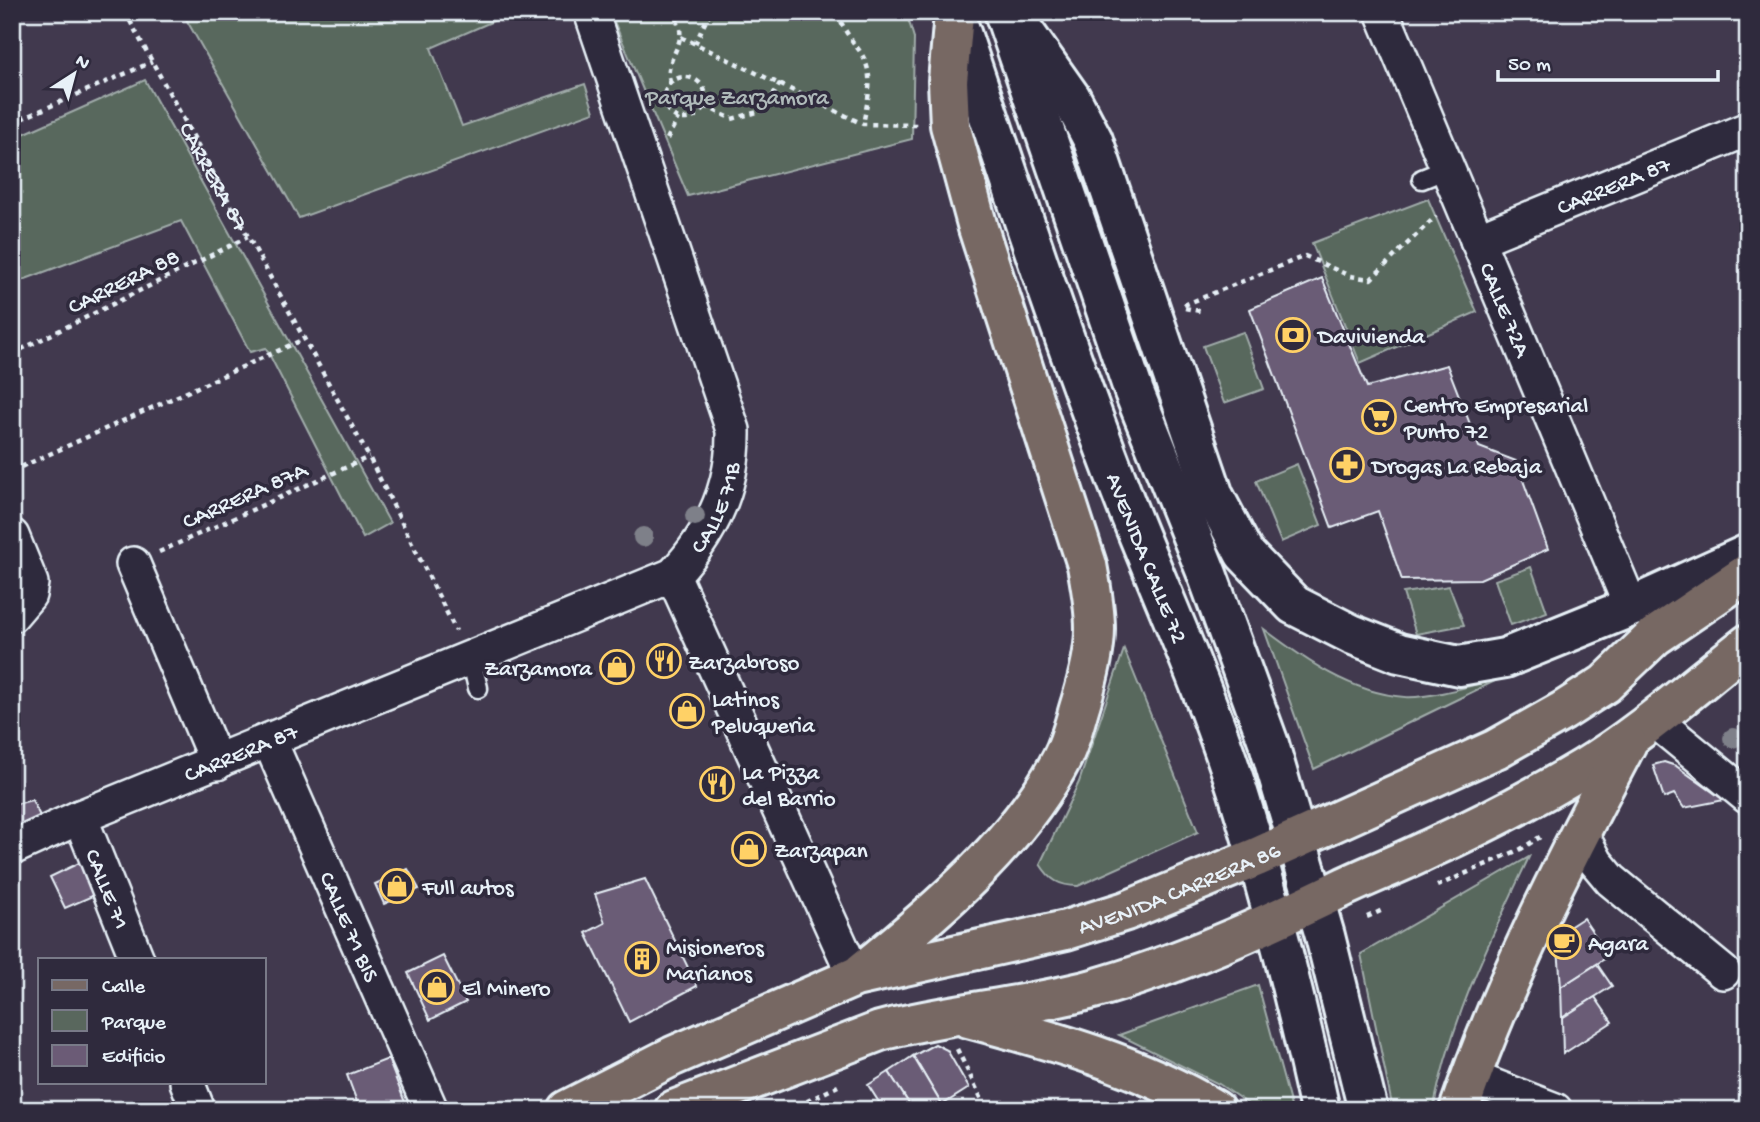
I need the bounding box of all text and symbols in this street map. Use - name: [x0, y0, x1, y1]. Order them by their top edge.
- north arrow: [38, 38, 108, 108]
- scale bar: [1498, 38, 1718, 82]
- text: N: [70, 50, 94, 76]
- text: 50 m: [1508, 54, 1551, 79]
- park label: Parque Zarzamora: [644, 86, 830, 113]
- street label: CARRERA 87: [171, 118, 253, 238]
- street label: CARRERA 87: [1554, 152, 1676, 223]
- street label: CARRERA 88: [64, 245, 185, 322]
- street label: CALLE 72A: [1471, 259, 1535, 363]
- bank icon: Davivienda: [1274, 316, 1312, 354]
- place label: Davivienda: [1316, 325, 1426, 352]
- place label: Centro Empresarial Punto 72: [1403, 394, 1588, 447]
- supermarket icon: Centro Empresarial Punto 72: [1360, 398, 1398, 436]
- pharmacy icon: Drogas La Rebaja: [1328, 446, 1366, 484]
- place label: Drogas La Rebaja: [1370, 455, 1543, 482]
- street label: CARRERA 87A: [179, 457, 313, 537]
- street label: CALLE 71B: [686, 460, 748, 560]
- street label: AVENIDA CALLE 72: [1098, 470, 1191, 648]
- restaurant icon: Zarzabroso: [645, 642, 683, 680]
- shop icon: Zarzamora: [598, 648, 636, 686]
- place label: Zarzabroso: [688, 651, 799, 678]
- place label: Zarzamora: [484, 657, 593, 684]
- place label: Latinos Peluqueria: [711, 688, 816, 741]
- shop icon: Latinos Peluqueria: [668, 692, 706, 730]
- street label: CARRERA 87: [181, 719, 303, 790]
- place label: La Pizza del Barrio: [742, 761, 836, 814]
- restaurant icon: La Pizza del Barrio: [698, 765, 736, 803]
- shop icon: Zarzapan: [730, 830, 768, 868]
- street label: AVENIDA CARRERA 86: [1075, 838, 1286, 942]
- place label: Zarzapan: [774, 839, 868, 866]
- street label: CALLE 71: [77, 846, 134, 934]
- shop icon: Full autos: [378, 867, 416, 905]
- street label: CALLE 71 BIS: [311, 868, 383, 987]
- place label: Full autos: [421, 876, 514, 903]
- cafe icon: Agara: [1545, 923, 1583, 961]
- place label: Agara: [1588, 932, 1650, 959]
- place label: Misioneros Marianos: [666, 936, 764, 989]
- building icon: Misioneros Marianos: [623, 940, 661, 978]
- legend: [38, 958, 266, 1084]
- shop icon: El Minero: [418, 968, 456, 1006]
- text: Calle: [102, 976, 146, 1001]
- place label: El Minero: [462, 977, 551, 1004]
- text: Parque: [101, 1012, 167, 1037]
- text: Edificio: [102, 1046, 166, 1071]

